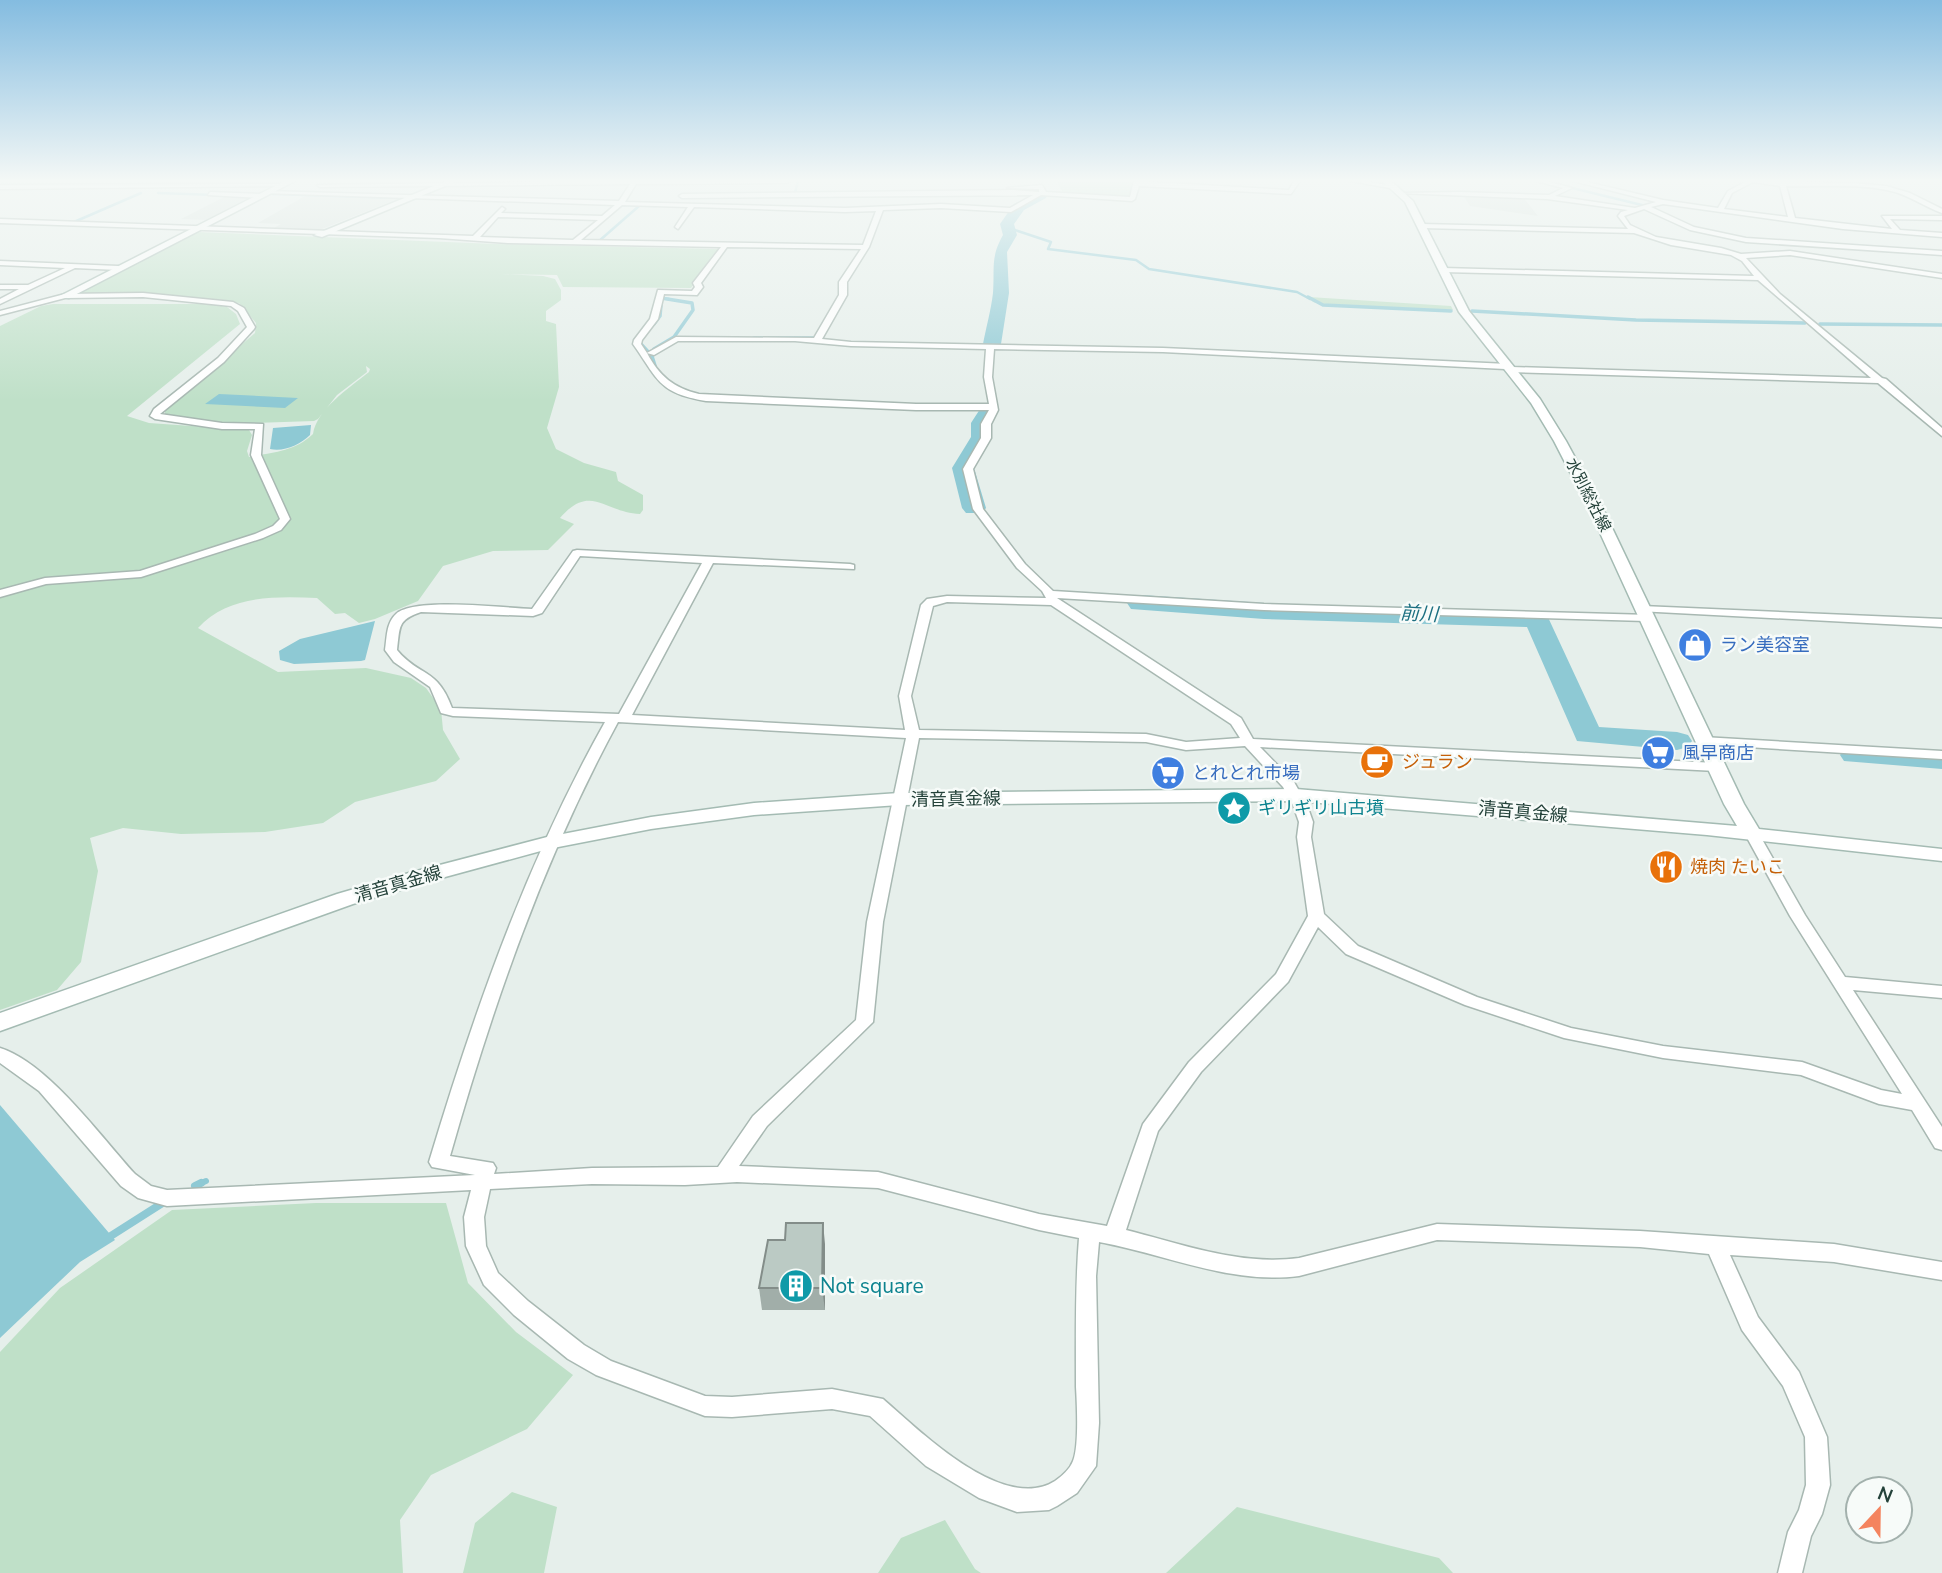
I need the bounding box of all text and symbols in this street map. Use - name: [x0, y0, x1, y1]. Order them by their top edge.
- street label: 水別総社線: [1560, 454, 1616, 536]
- water label: 前川: [1399, 600, 1441, 628]
- shop icon: ラン美容室: [1676, 626, 1714, 664]
- place label: ラン美容室: [1720, 633, 1810, 657]
- supermarket icon: 風早商店: [1639, 734, 1677, 772]
- place label: 風早商店: [1682, 741, 1754, 765]
- cafe icon: ジュラン: [1358, 743, 1396, 781]
- place label: ジュラン: [1402, 750, 1473, 774]
- supermarket icon: とれとれ市場: [1149, 754, 1187, 792]
- place label: とれとれ市場: [1192, 761, 1300, 785]
- street label: 清音真金線: [911, 786, 1001, 812]
- place icon: ギリギリ山古墳: [1215, 789, 1253, 827]
- place label: ギリギリ山古墳: [1258, 796, 1384, 820]
- street label: 清音真金線: [1477, 796, 1569, 828]
- restaurant icon: 焼肉 たいこ: [1647, 848, 1685, 886]
- place label: 焼肉 たいこ: [1690, 855, 1785, 879]
- street label: 清音真金線: [351, 860, 445, 908]
- building icon: Not square: [777, 1267, 815, 1305]
- place label: Not square: [820, 1272, 924, 1300]
- north arrow: [1844, 1475, 1914, 1545]
- text: N: [1874, 1480, 1896, 1510]

